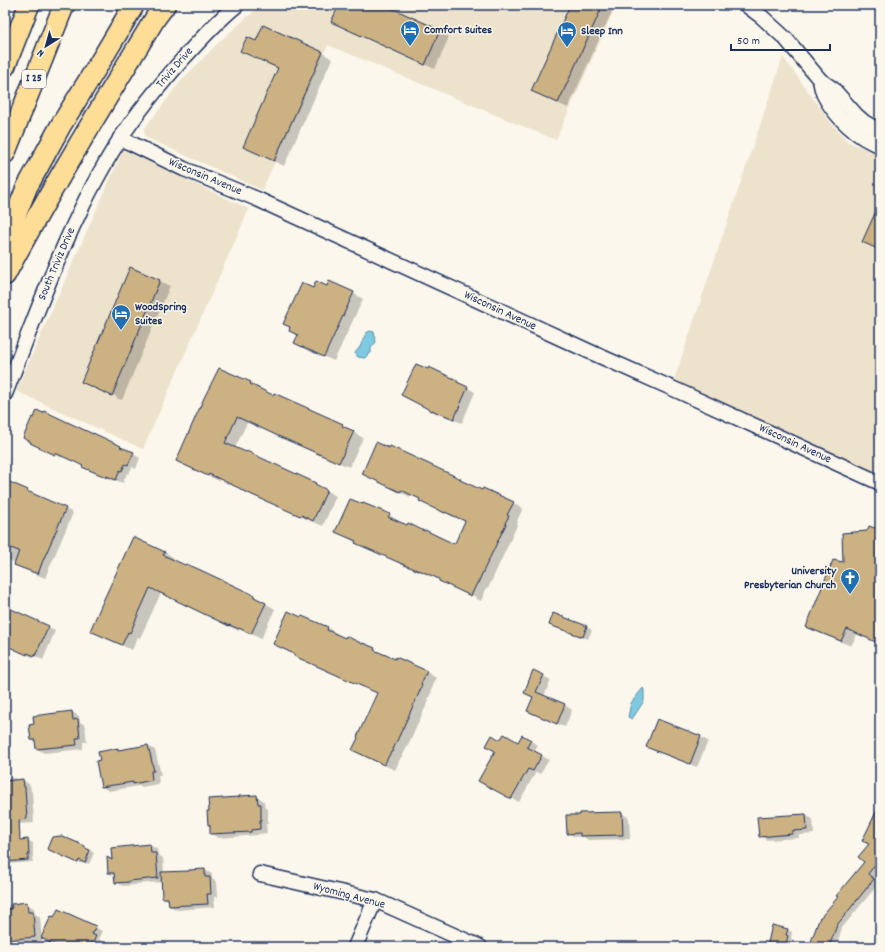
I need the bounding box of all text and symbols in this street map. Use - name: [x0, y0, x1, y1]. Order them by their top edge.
- hotel icon: Comfort Suites: [399, 19, 421, 47]
- hotel icon: Sleep Inn: [556, 20, 578, 48]
- place label: Comfort Suites: [424, 22, 492, 39]
- place label: Sleep Inn: [581, 23, 623, 40]
- north arrow: [26, 26, 66, 66]
- scale bar: [731, 26, 830, 52]
- text: 50 m: [737, 33, 760, 50]
- text: N: [34, 44, 48, 60]
- street label: Triviz Drive: [152, 44, 198, 92]
- road number: I 25: [22, 70, 46, 88]
- street label: Wisconsin Avenue: [166, 154, 244, 200]
- street label: South Triviz Drive: [34, 225, 80, 303]
- street label: Wisconsin Avenue: [461, 287, 539, 335]
- place label: WoodSpring Suites: [135, 299, 186, 330]
- hotel icon: WoodSpring Suites: [110, 303, 132, 331]
- street label: Wisconsin Avenue: [756, 420, 834, 468]
- place label: University Presbyterian Church: [744, 563, 837, 594]
- church icon: University Presbyterian Church: [839, 567, 861, 595]
- street label: Wyoming Avenue: [311, 878, 387, 914]

